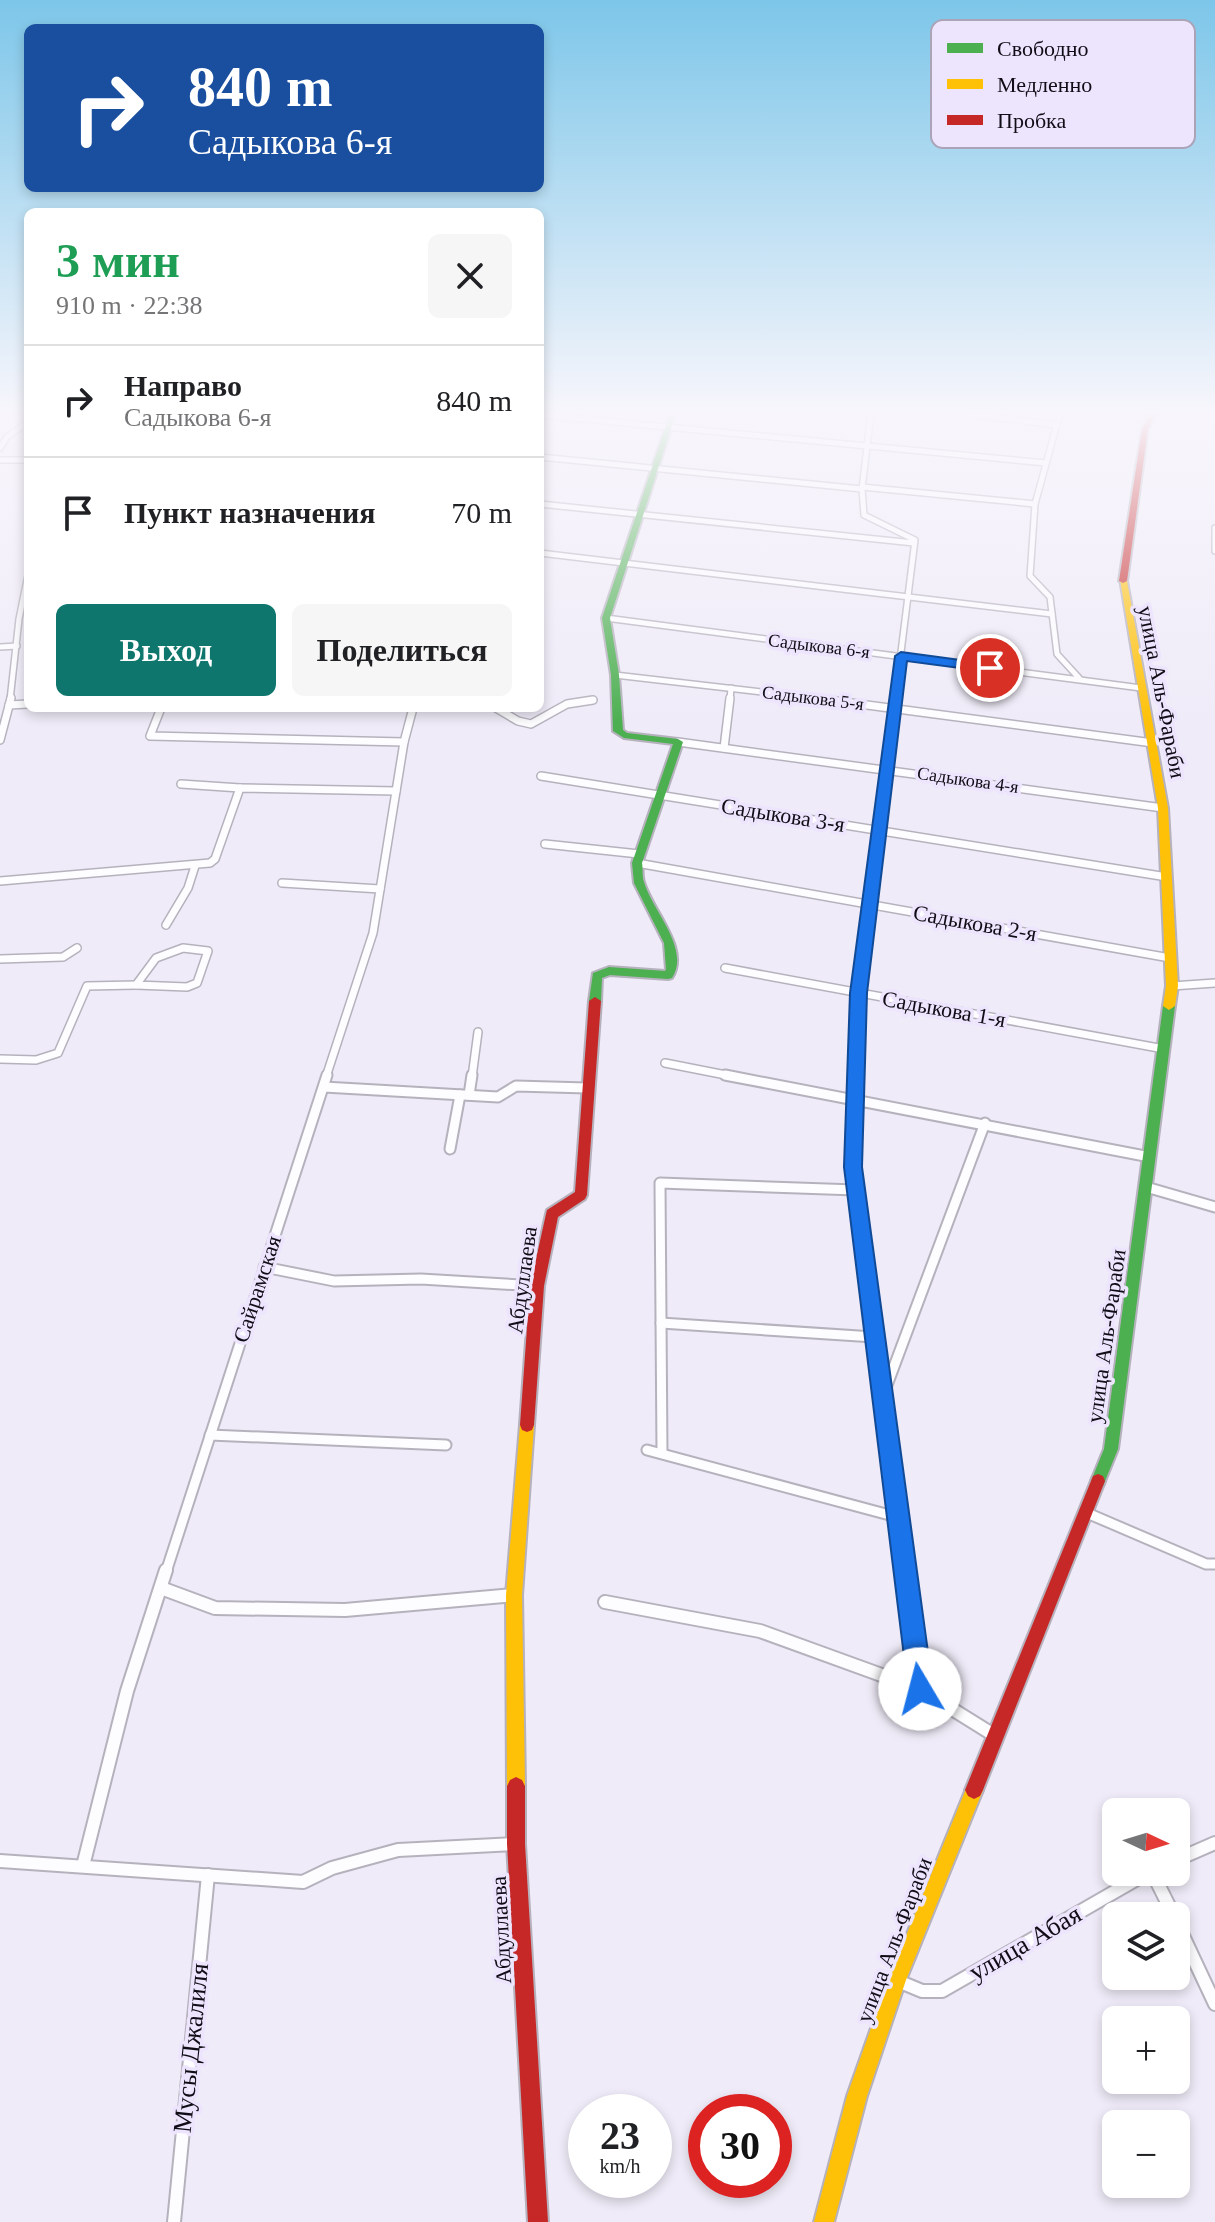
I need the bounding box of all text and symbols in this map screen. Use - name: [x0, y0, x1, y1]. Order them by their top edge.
- legend: [931, 20, 1195, 148]
- text: Свободно: [997, 36, 1088, 61]
- icon: right: [56, 56, 160, 160]
- text: 840 m: [188, 56, 333, 118]
- text: Медленно: [997, 72, 1092, 97]
- text: Пробка: [997, 108, 1066, 133]
- text: Садыкова 6-я: [188, 122, 392, 162]
- text: 3 мин: [56, 234, 180, 287]
- button: close: [428, 234, 512, 318]
- text: 910 m · 22:38: [56, 291, 203, 320]
- text: Направо: [124, 369, 242, 402]
- icon: right: [56, 379, 100, 423]
- text: 840 m: [436, 384, 512, 417]
- text: Садыкова 6-я: [124, 403, 271, 432]
- icon: arrive: [56, 491, 100, 535]
- text: Пункт назначения: [124, 496, 376, 529]
- text: 70 m: [451, 496, 512, 529]
- button: Выход: [56, 604, 276, 696]
- button: Поделиться: [292, 604, 512, 696]
- street label: улица Аль-Фараби: [1133, 604, 1191, 780]
- street label: Садыкова 6-я: [767, 630, 871, 662]
- pin: [956, 634, 1024, 702]
- icon: arrive: [968, 646, 1012, 690]
- street label: Садыкова 5-я: [761, 682, 865, 714]
- street label: Садыкова 4-я: [916, 763, 1020, 797]
- street label: Садыкова 3-я: [719, 793, 847, 837]
- street label: Садыкова 2-я: [911, 900, 1039, 946]
- street label: Садыкова 1-я: [880, 986, 1008, 1032]
- street label: Абдуллаева: [502, 1225, 542, 1335]
- street label: Сайрамская: [228, 1232, 286, 1346]
- street label: улица Аль-Фараби: [1081, 1247, 1131, 1424]
- position arrow: [878, 1647, 962, 1731]
- north arrow: [1102, 1798, 1190, 1886]
- map controls: [1102, 1798, 1190, 2198]
- street label: улица Аль-Фараби: [851, 1854, 937, 2026]
- street label: Абдуллаева: [486, 1875, 516, 1985]
- street label: улица Абая: [964, 1899, 1086, 1987]
- button: layers: [1102, 1902, 1190, 1990]
- street label: Мусы Джалиля: [168, 1962, 214, 2134]
- button: +: [1102, 2006, 1190, 2094]
- speed limit sign: 30: [688, 2094, 792, 2198]
- button: −: [1102, 2110, 1190, 2198]
- text: 23: [600, 2113, 640, 2158]
- text: km/h: [599, 2155, 641, 2177]

